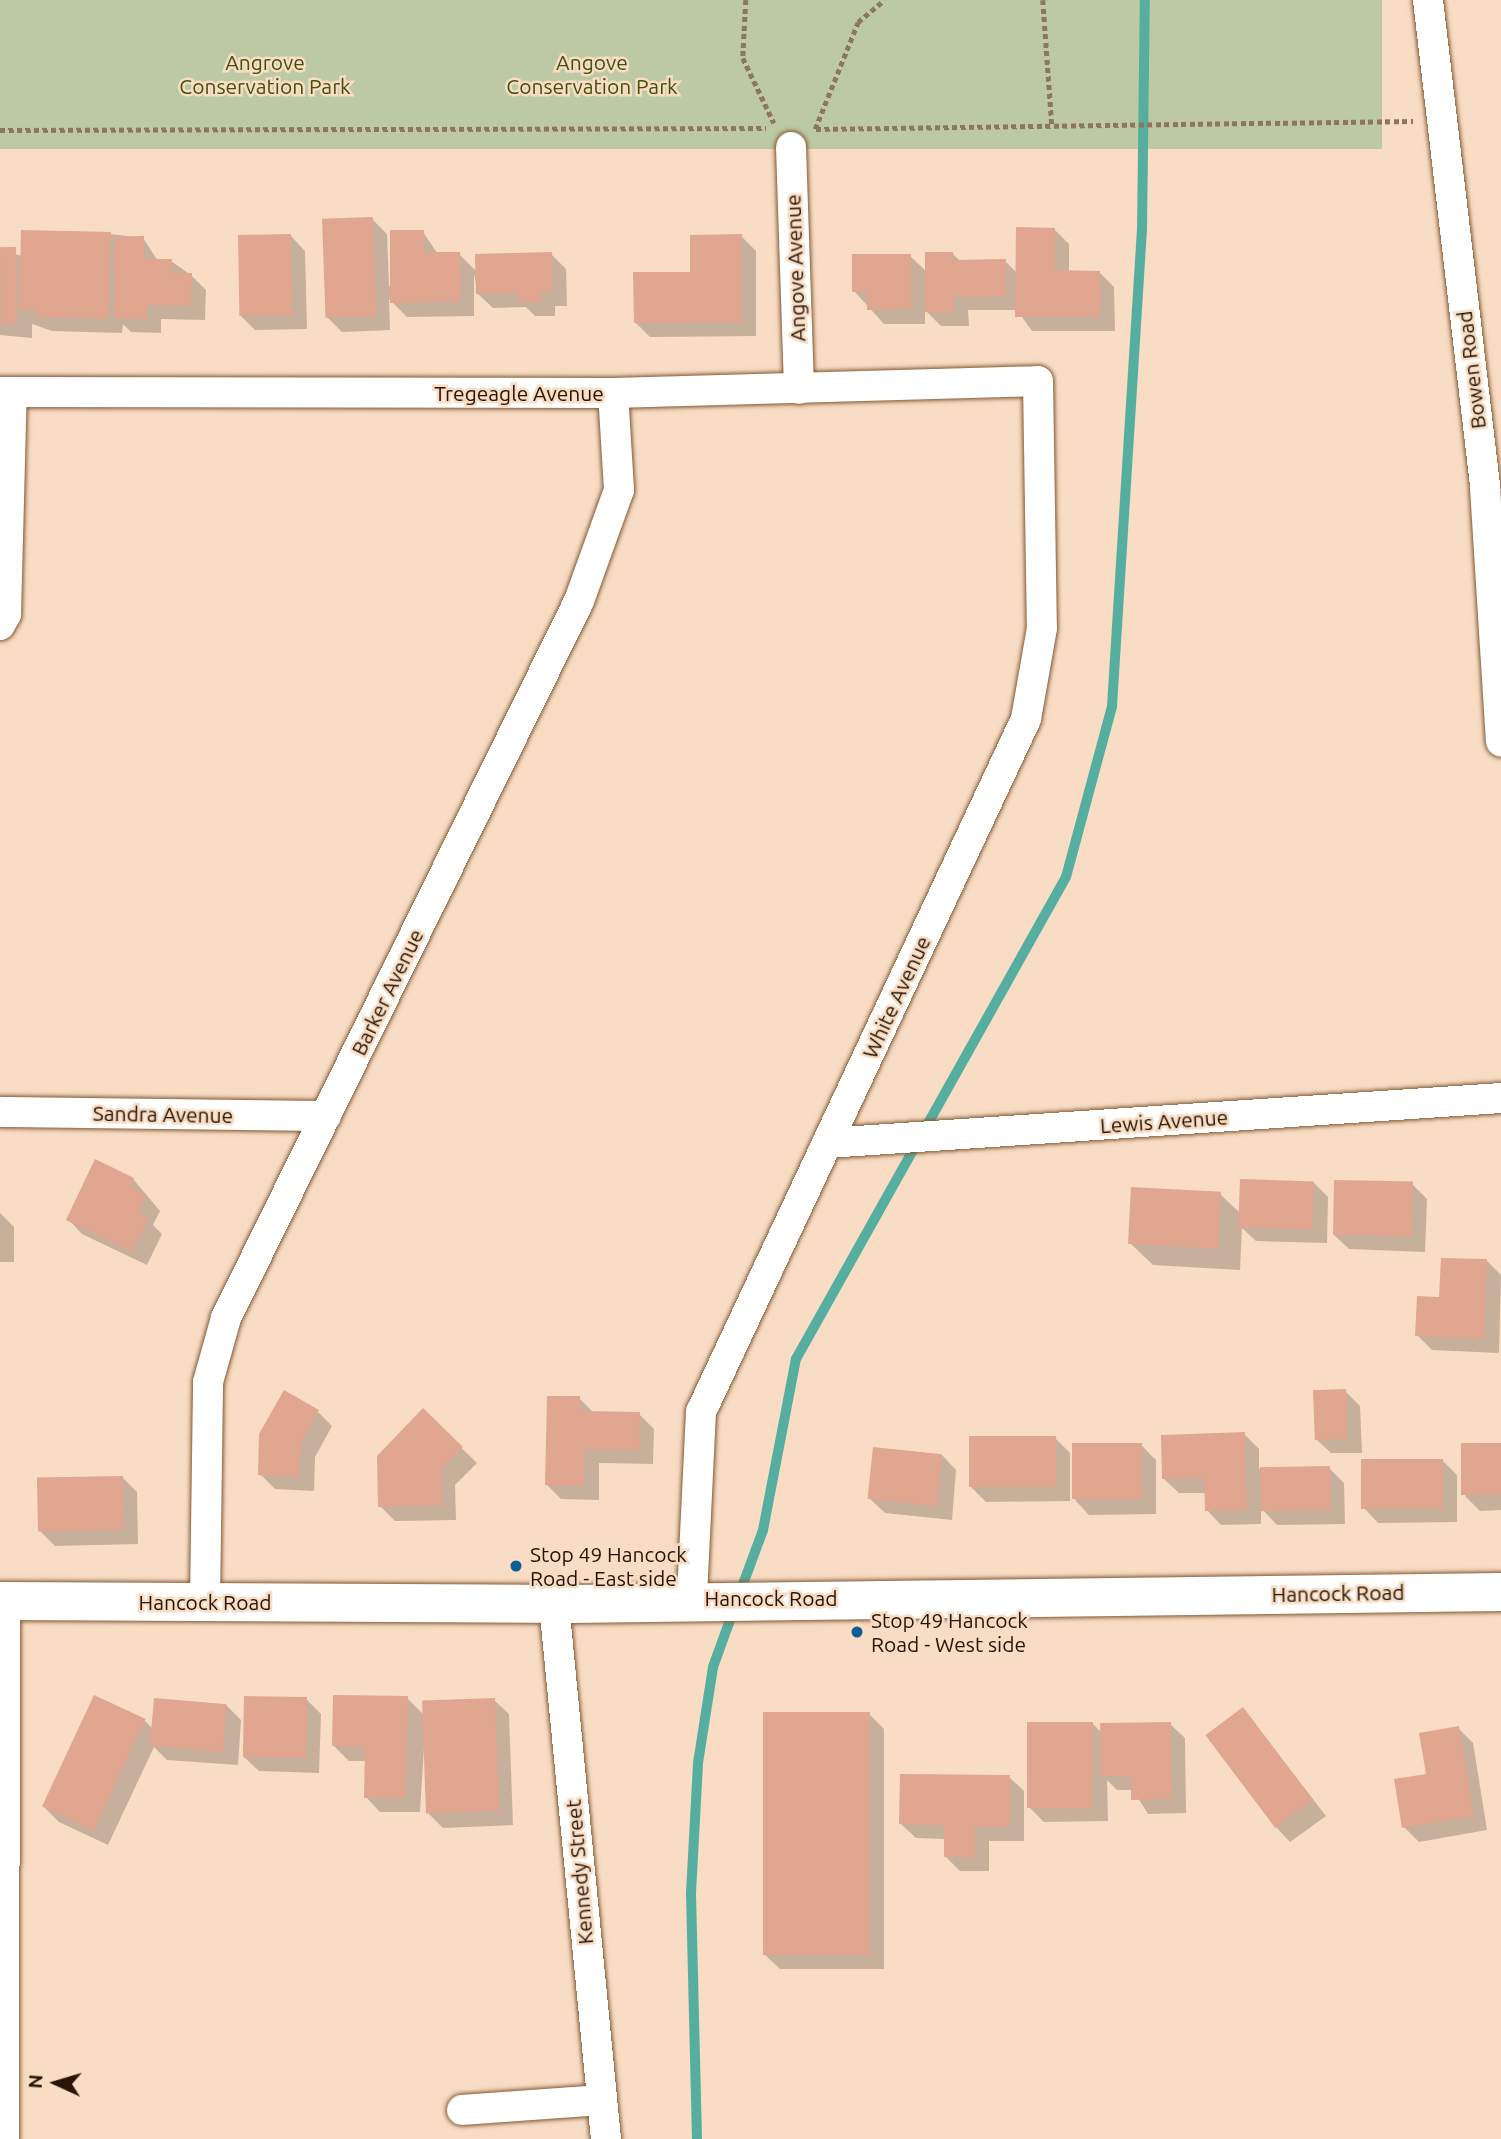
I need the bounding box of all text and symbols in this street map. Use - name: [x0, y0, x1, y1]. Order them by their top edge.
- park label: Angrove Conservation Park: [179, 49, 351, 99]
- park label: Angove Conservation Park: [506, 49, 678, 99]
- street label: Angove Avenue: [780, 194, 810, 342]
- street label: Bowen Road: [1451, 310, 1491, 430]
- street label: Tregeagle Avenue: [434, 380, 604, 406]
- street label: Barker Avenue: [346, 925, 428, 1059]
- street label: White Avenue: [857, 932, 935, 1062]
- street label: Sandra Avenue: [93, 1100, 233, 1128]
- street label: Lewis Avenue: [1099, 1104, 1229, 1138]
- place label: Stop 49 Hancock Road - East side: [530, 1541, 687, 1591]
- marker: Stop 49 Hancock Road - East side: [508, 1558, 524, 1574]
- street label: Hancock Road: [1271, 1579, 1405, 1607]
- street label: Hancock Road: [705, 1585, 837, 1611]
- street label: Hancock Road: [139, 1589, 271, 1615]
- place label: Stop 49 Hancock Road - West side: [871, 1607, 1028, 1657]
- marker: Stop 49 Hancock Road - West side: [849, 1624, 865, 1640]
- street label: Kennedy Street: [560, 1798, 598, 1946]
- north arrow: [21, 2048, 91, 2118]
- text: N: [24, 2074, 47, 2089]

